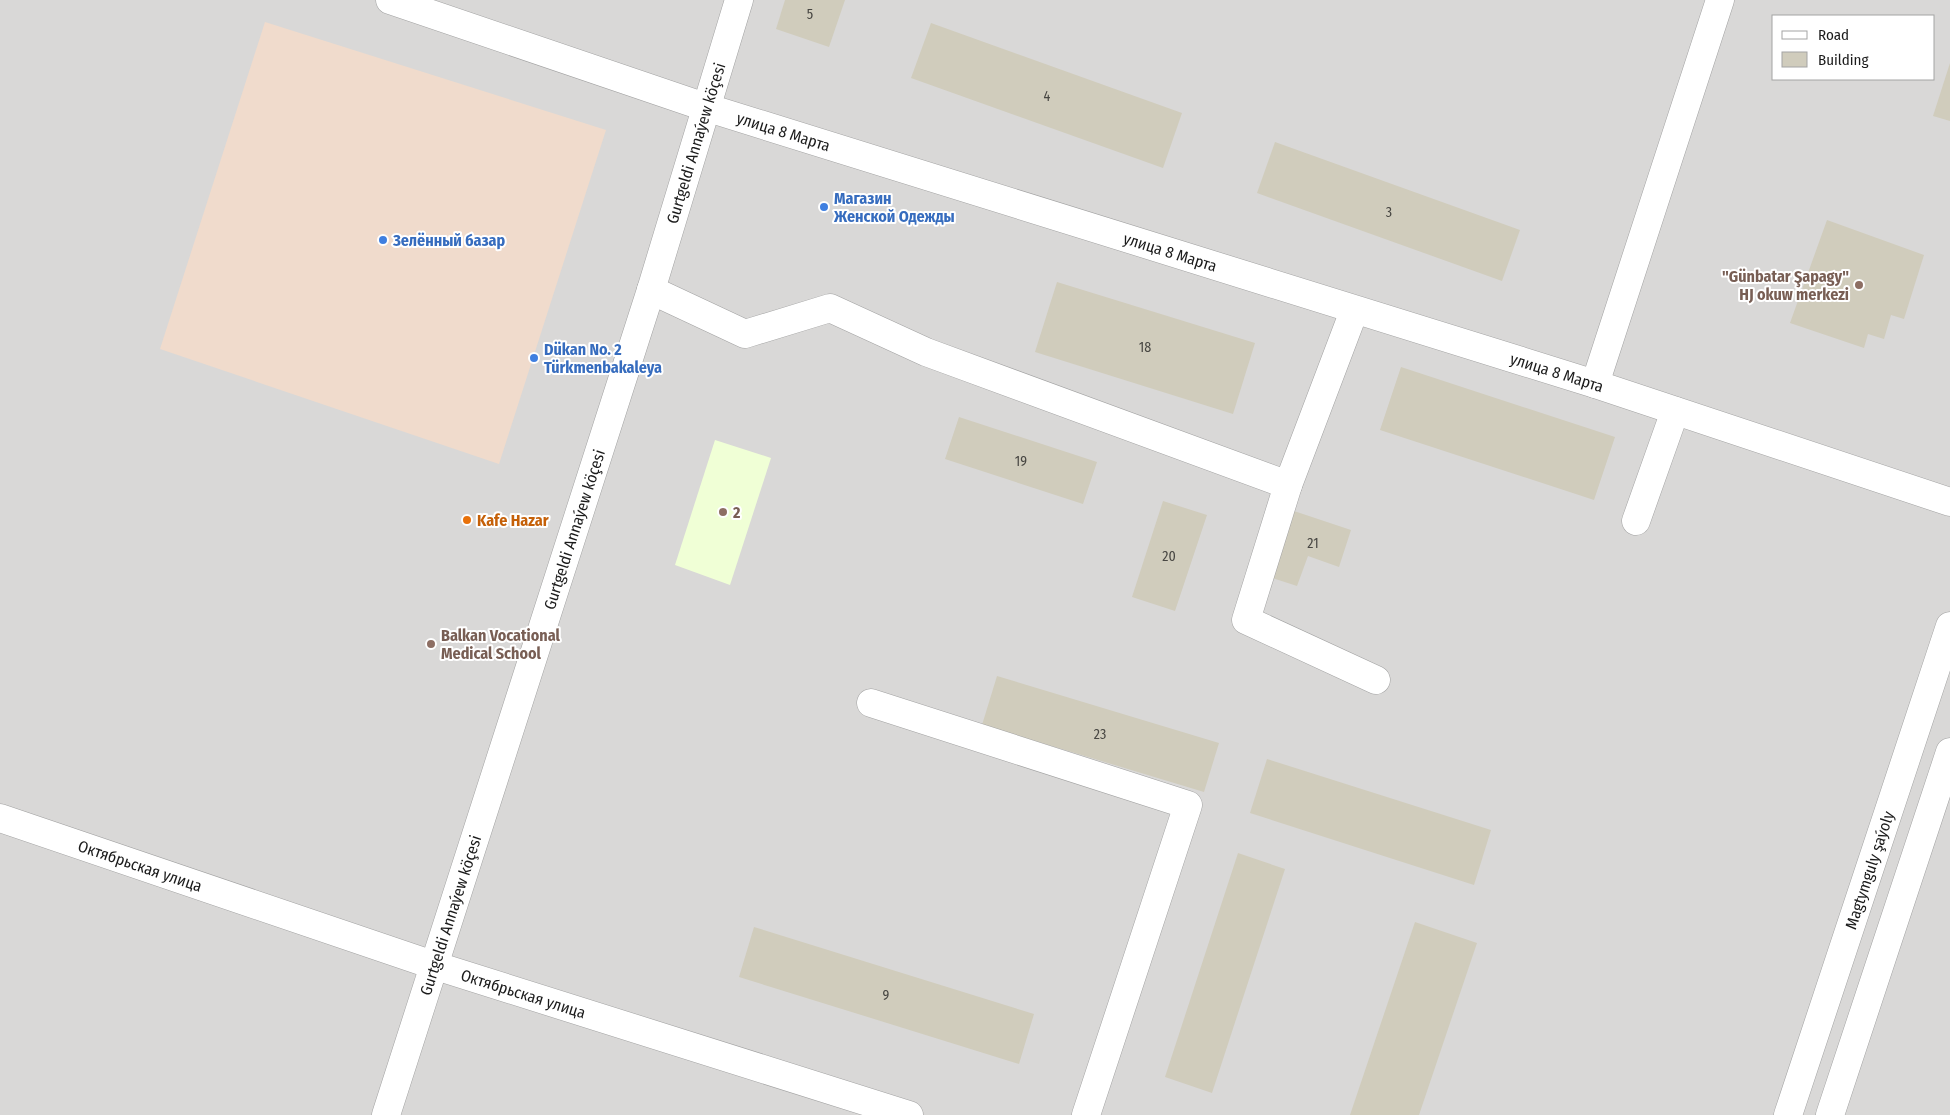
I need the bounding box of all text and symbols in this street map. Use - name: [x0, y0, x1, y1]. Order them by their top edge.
- house number: 5: [807, 6, 813, 23]
- legend: [1772, 15, 1935, 80]
- text: Road: [1818, 26, 1849, 44]
- text: Building: [1818, 51, 1869, 69]
- street label: Gurtgeldi Annaýew köçesi: [662, 60, 729, 226]
- house number: 4: [1044, 88, 1051, 105]
- street label: улица 8 Марта: [735, 108, 833, 155]
- place label: Магазин Женской Одежды: [833, 189, 955, 226]
- marker: Магазин Женской Одежды: [818, 201, 830, 213]
- house number: 3: [1386, 204, 1392, 221]
- street label: улица 8 Марта: [1121, 228, 1220, 275]
- place label: Зелённый базар: [392, 231, 505, 250]
- marker: Зелённый базар: [377, 234, 389, 246]
- place label: "Günbatar Şapagy" HJ okuw merkezi: [1722, 267, 1849, 304]
- marker: "Günbatar Şapagy" HJ okuw merkezi: [1853, 279, 1865, 291]
- house number: 18: [1139, 339, 1151, 356]
- place label: Dükan No. 2 Türkmenbakaleya: [544, 340, 662, 377]
- street label: улица 8 Марта: [1508, 349, 1606, 396]
- marker: Dükan No. 2 Türkmenbakaleya: [528, 352, 540, 364]
- street label: Gurtgeldi Annaýew köçesi: [539, 447, 609, 612]
- house number: 19: [1015, 453, 1027, 470]
- place label: 2: [732, 503, 741, 522]
- marker: 2: [717, 506, 729, 518]
- place label: Kafe Hazar: [477, 511, 549, 530]
- marker: Kafe Hazar: [461, 514, 473, 526]
- house number: 21: [1307, 535, 1319, 552]
- house number: 20: [1162, 548, 1176, 565]
- place label: Balkan Vocational Medical School: [441, 626, 560, 663]
- marker: Balkan Vocational Medical School: [425, 638, 437, 650]
- house number: 23: [1094, 726, 1106, 743]
- street label: Magtymguly şaýoly: [1841, 808, 1898, 931]
- street label: Gurtgeldi Annaýew köçesi: [416, 833, 485, 998]
- street label: Октябрьская улица: [76, 836, 205, 895]
- street label: Октябрьская улица: [459, 965, 588, 1022]
- house number: 9: [883, 987, 890, 1004]

